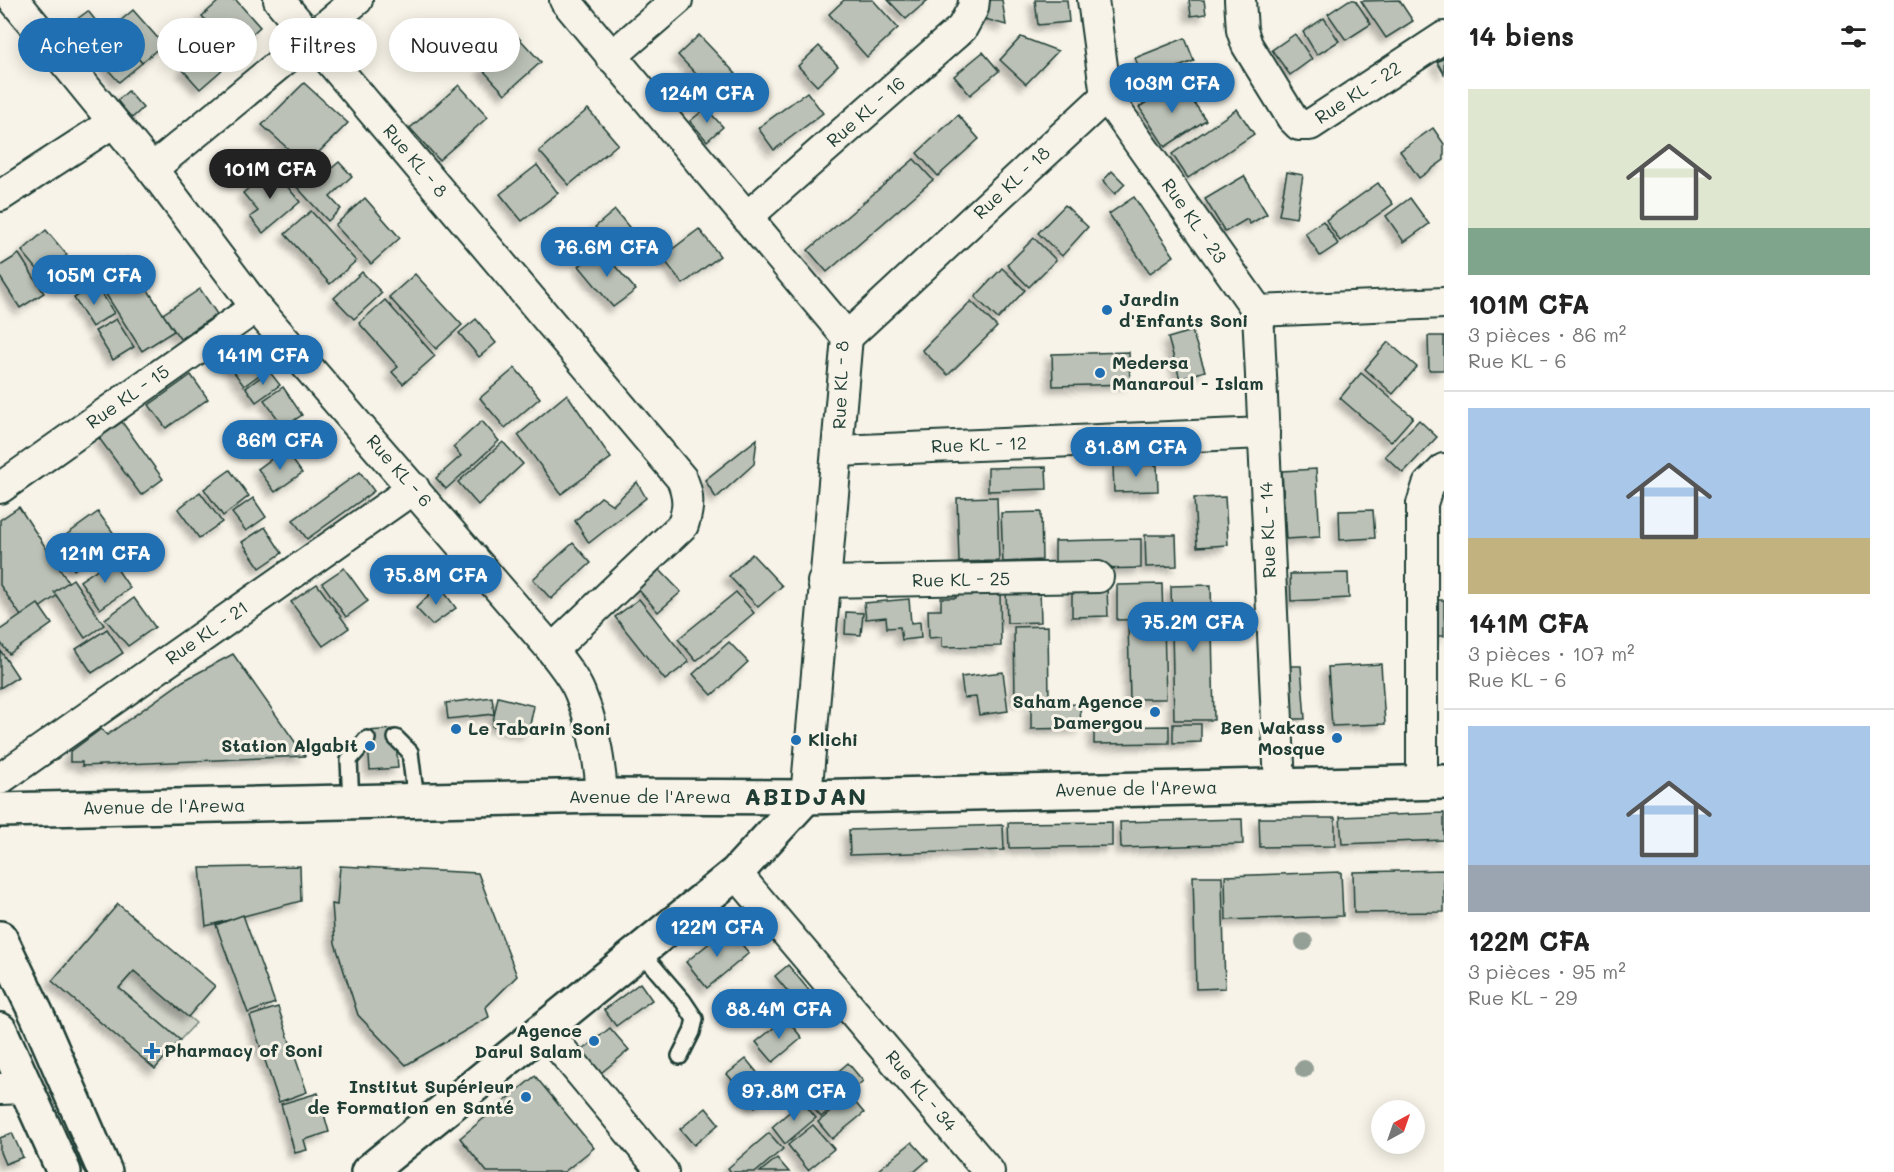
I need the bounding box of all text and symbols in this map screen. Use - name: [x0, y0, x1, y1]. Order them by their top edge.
- chip: Acheter: [18, 18, 145, 72]
- chip: Louer: [157, 18, 257, 72]
- chip: Filtres: [269, 18, 377, 72]
- chip: Nouveau: [389, 18, 520, 72]
- text: 14 biens: [1468, 19, 1574, 53]
- icon: filters: [1837, 20, 1870, 53]
- street label: Rue KL - 22: [1310, 55, 1405, 129]
- pin: 103M CFA: [1110, 63, 1234, 114]
- text: 103M CFA: [1124, 69, 1220, 95]
- street label: Rue KL - 16: [821, 70, 910, 152]
- pin: 124M CFA: [645, 73, 769, 124]
- text: 124M CFA: [659, 79, 755, 105]
- street label: Rue KL - 8: [378, 119, 454, 202]
- icon: home: [1615, 128, 1723, 236]
- street label: Rue KL - 18: [968, 140, 1055, 224]
- pin: 101M CFA: [208, 149, 332, 200]
- text: 101M CFA: [223, 155, 317, 181]
- street label: Rue KL - 23: [1157, 173, 1233, 268]
- pin: 76.6M CFA: [538, 227, 676, 278]
- text: 76.6M CFA: [555, 233, 659, 259]
- pin: 105M CFA: [32, 255, 156, 306]
- text: 105M CFA: [46, 261, 142, 287]
- place label: Jardin d'Enfants Soni: [1119, 287, 1248, 332]
- text: 101M CFA: [1468, 287, 1590, 321]
- marker: Jardin d'Enfants Soni: [1100, 303, 1114, 317]
- text: 3 pièces · 86 m²: [1468, 321, 1626, 347]
- pin: 141M CFA: [201, 335, 325, 386]
- street label: Rue KL - 8: [826, 340, 854, 430]
- text: 141M CFA: [216, 341, 310, 367]
- text: Rue KL - 6: [1468, 347, 1567, 373]
- place label: Medersa Manaroul - Islam: [1112, 350, 1264, 395]
- street label: Rue KL - 15: [81, 359, 174, 434]
- marker: Medersa Manaroul - Islam: [1093, 366, 1107, 380]
- pin: 86M CFA: [225, 420, 335, 471]
- text: 86M CFA: [236, 426, 324, 452]
- pin: 81.8M CFA: [1067, 427, 1205, 478]
- street label: Rue KL - 6: [362, 429, 438, 512]
- street label: Rue KL - 12: [931, 430, 1027, 458]
- text: 81.8M CFA: [1085, 433, 1187, 459]
- icon: home: [1615, 447, 1723, 555]
- street label: Rue KL - 14: [1253, 481, 1281, 579]
- pin: 121M CFA: [43, 533, 167, 584]
- text: 121M CFA: [59, 539, 151, 565]
- pin: 75.8M CFA: [367, 555, 505, 606]
- text: 75.8M CFA: [384, 561, 488, 587]
- street label: Rue KL - 25: [912, 566, 1010, 592]
- street label: Rue KL - 21: [160, 595, 253, 670]
- pin: 75.2M CFA: [1124, 602, 1262, 653]
- text: 141M CFA: [1468, 606, 1589, 640]
- text: 75.2M CFA: [1141, 608, 1245, 634]
- text: 3 pièces · 107 m²: [1468, 640, 1635, 666]
- text: Rue KL - 6: [1468, 666, 1567, 692]
- place label: Saham Agence Damergou: [1013, 689, 1143, 734]
- marker: Saham Agence Damergou: [1148, 705, 1162, 719]
- place label: Ben Wakass Mosque: [1220, 715, 1325, 760]
- place label: Le Tabarin Soni: [468, 716, 611, 740]
- marker: Le Tabarin Soni: [449, 722, 463, 736]
- place label: Klichi: [808, 727, 858, 751]
- marker: Ben Wakass Mosque: [1330, 731, 1344, 745]
- place label: Station Algabit: [221, 733, 358, 757]
- marker: Klichi: [789, 733, 803, 747]
- marker: Station Algabit: [363, 739, 377, 753]
- icon: home: [1615, 765, 1723, 873]
- street label: Avenue de l'Arewa: [1054, 775, 1218, 801]
- district label: ABIDJAN: [744, 780, 868, 811]
- street label: Avenue de l'Arewa: [569, 784, 731, 808]
- street label: Avenue de l'Arewa: [82, 793, 246, 819]
- pin: 122M CFA: [655, 907, 779, 958]
- text: 122M CFA: [670, 913, 764, 939]
- text: 122M CFA: [1468, 924, 1590, 958]
- text: 3 pièces · 95 m²: [1468, 958, 1626, 984]
- text: Rue KL - 29: [1468, 984, 1577, 1010]
- pin: 88.4M CFA: [710, 989, 848, 1040]
- text: 88.4M CFA: [726, 995, 832, 1021]
- place label: Agence Darul Salam: [474, 1018, 582, 1063]
- marker: Agence Darul Salam: [587, 1034, 601, 1048]
- place label: Pharmacy of Soni: [164, 1038, 323, 1062]
- marker: Pharmacy of Soni: [145, 1044, 159, 1058]
- street label: Rue KL - 34: [881, 1045, 963, 1136]
- pin: 97.8M CFA: [725, 1071, 863, 1122]
- place label: Institut Supérieur de Formation en Santé: [307, 1074, 514, 1119]
- text: 97.8M CFA: [742, 1077, 846, 1103]
- marker: Institut Supérieur de Formation en Santé: [519, 1090, 533, 1104]
- north arrow: [1371, 1100, 1425, 1154]
- map controls: [1371, 1100, 1425, 1154]

